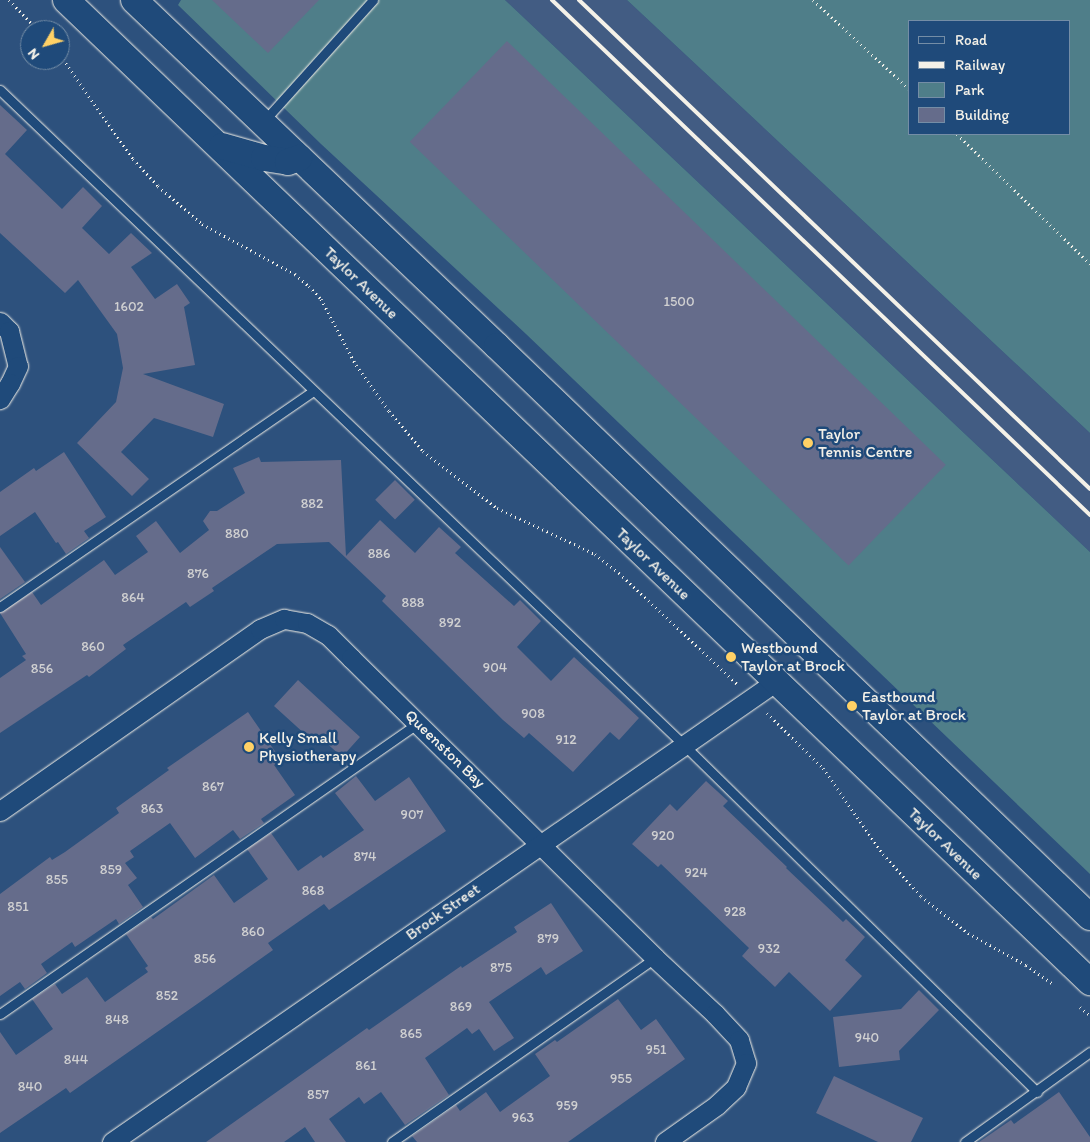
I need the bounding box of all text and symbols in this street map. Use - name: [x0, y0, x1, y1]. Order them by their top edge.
- north arrow: [20, 20, 70, 70]
- legend: [908, 20, 1070, 135]
- text: Road: [955, 31, 987, 49]
- text: N: [24, 45, 43, 63]
- text: Railway: [955, 56, 1005, 74]
- text: Park: [955, 81, 985, 99]
- text: Building: [955, 106, 1009, 124]
- street label: Taylor Avenue: [320, 243, 402, 323]
- house number: 1500: [663, 294, 695, 310]
- house number: 1602: [114, 299, 144, 315]
- place label: Taylor Tennis Centre: [818, 424, 912, 462]
- marker: Taylor Tennis Centre: [802, 437, 814, 449]
- house number: 882: [301, 496, 323, 512]
- street label: Taylor Avenue: [612, 524, 694, 604]
- house number: 880: [225, 526, 249, 542]
- house number: 886: [368, 546, 390, 562]
- house number: 876: [187, 566, 209, 582]
- house number: 864: [121, 590, 145, 606]
- house number: 888: [401, 595, 425, 611]
- house number: 892: [439, 615, 461, 631]
- place label: Westbound Taylor at Brock: [741, 638, 845, 676]
- house number: 860: [81, 639, 105, 655]
- marker: Westbound Taylor at Brock: [725, 651, 737, 663]
- house number: 904: [483, 660, 507, 676]
- house number: 856: [31, 661, 53, 677]
- place label: Eastbound Taylor at Brock: [862, 687, 966, 725]
- marker: Eastbound Taylor at Brock: [846, 700, 858, 712]
- street label: Queenston Bay: [401, 706, 489, 792]
- house number: 908: [521, 706, 545, 722]
- place label: Kelly Small Physiotherapy: [259, 728, 356, 766]
- house number: 912: [555, 732, 577, 748]
- marker: Kelly Small Physiotherapy: [243, 741, 255, 753]
- house number: 867: [202, 779, 224, 795]
- house number: 863: [141, 801, 163, 817]
- street label: Taylor Avenue: [904, 804, 986, 884]
- house number: 907: [401, 807, 423, 823]
- house number: 920: [651, 828, 675, 844]
- house number: 874: [353, 849, 377, 865]
- house number: 859: [100, 862, 122, 878]
- house number: 924: [684, 865, 708, 881]
- house number: 855: [46, 872, 68, 888]
- street label: Brock Street: [402, 879, 484, 945]
- house number: 868: [302, 883, 324, 899]
- house number: 851: [7, 899, 29, 915]
- house number: 928: [724, 904, 746, 920]
- house number: 860: [241, 924, 265, 940]
- house number: 879: [537, 931, 559, 947]
- house number: 932: [758, 941, 780, 957]
- house number: 856: [194, 951, 216, 967]
- house number: 875: [490, 960, 512, 976]
- house number: 852: [156, 988, 178, 1004]
- house number: 869: [450, 999, 472, 1015]
- house number: 848: [105, 1012, 129, 1028]
- house number: 865: [400, 1026, 422, 1042]
- house number: 940: [855, 1030, 879, 1046]
- house number: 951: [645, 1042, 667, 1058]
- house number: 844: [64, 1052, 88, 1068]
- house number: 861: [355, 1058, 377, 1074]
- house number: 955: [610, 1071, 632, 1087]
- house number: 840: [18, 1079, 42, 1095]
- house number: 857: [307, 1087, 329, 1103]
- house number: 959: [556, 1098, 578, 1114]
- house number: 963: [512, 1110, 534, 1126]

